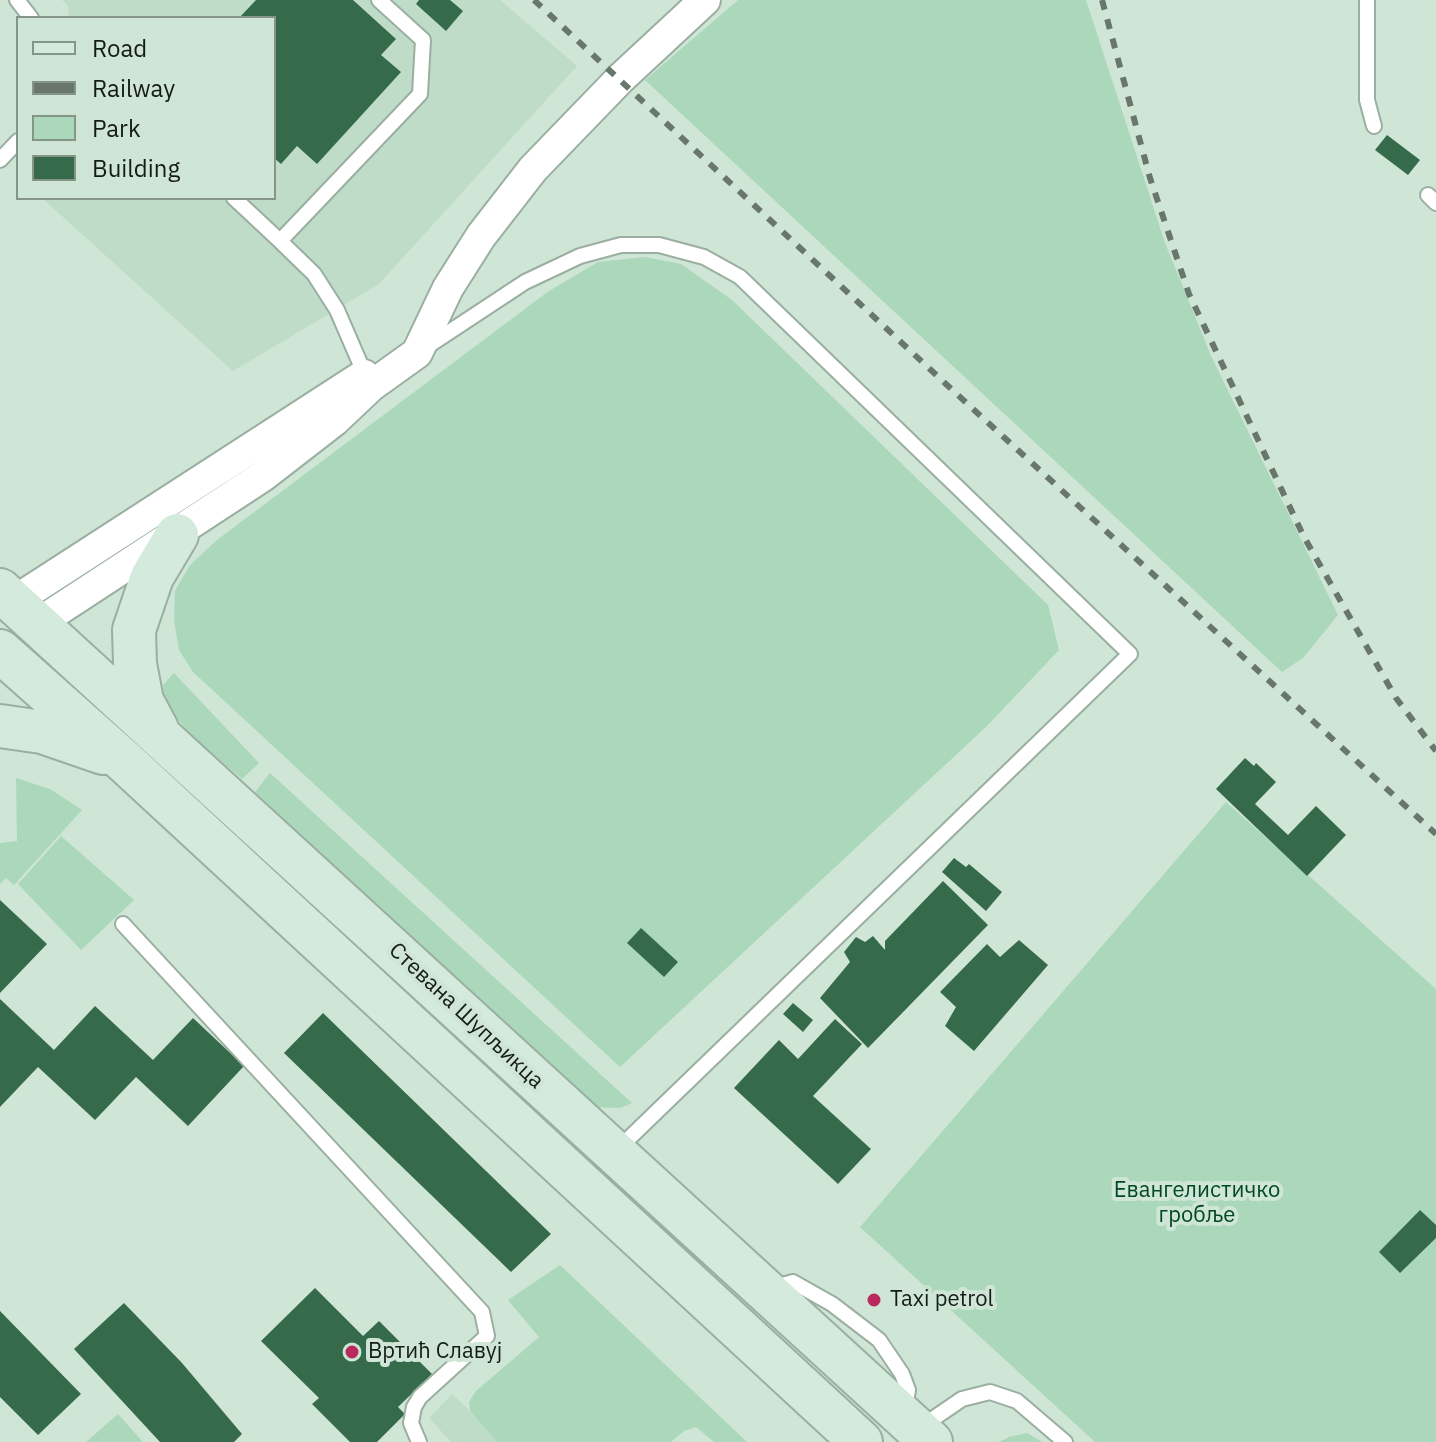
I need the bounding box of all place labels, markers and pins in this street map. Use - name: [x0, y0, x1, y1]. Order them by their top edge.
- place label: Taxi petrol: [890, 1287, 993, 1313]
- marker: Taxi petrol: [865, 1291, 883, 1309]
- place label: Вртић Славуј: [368, 1339, 502, 1365]
- marker: Вртић Славуј: [343, 1343, 361, 1361]

